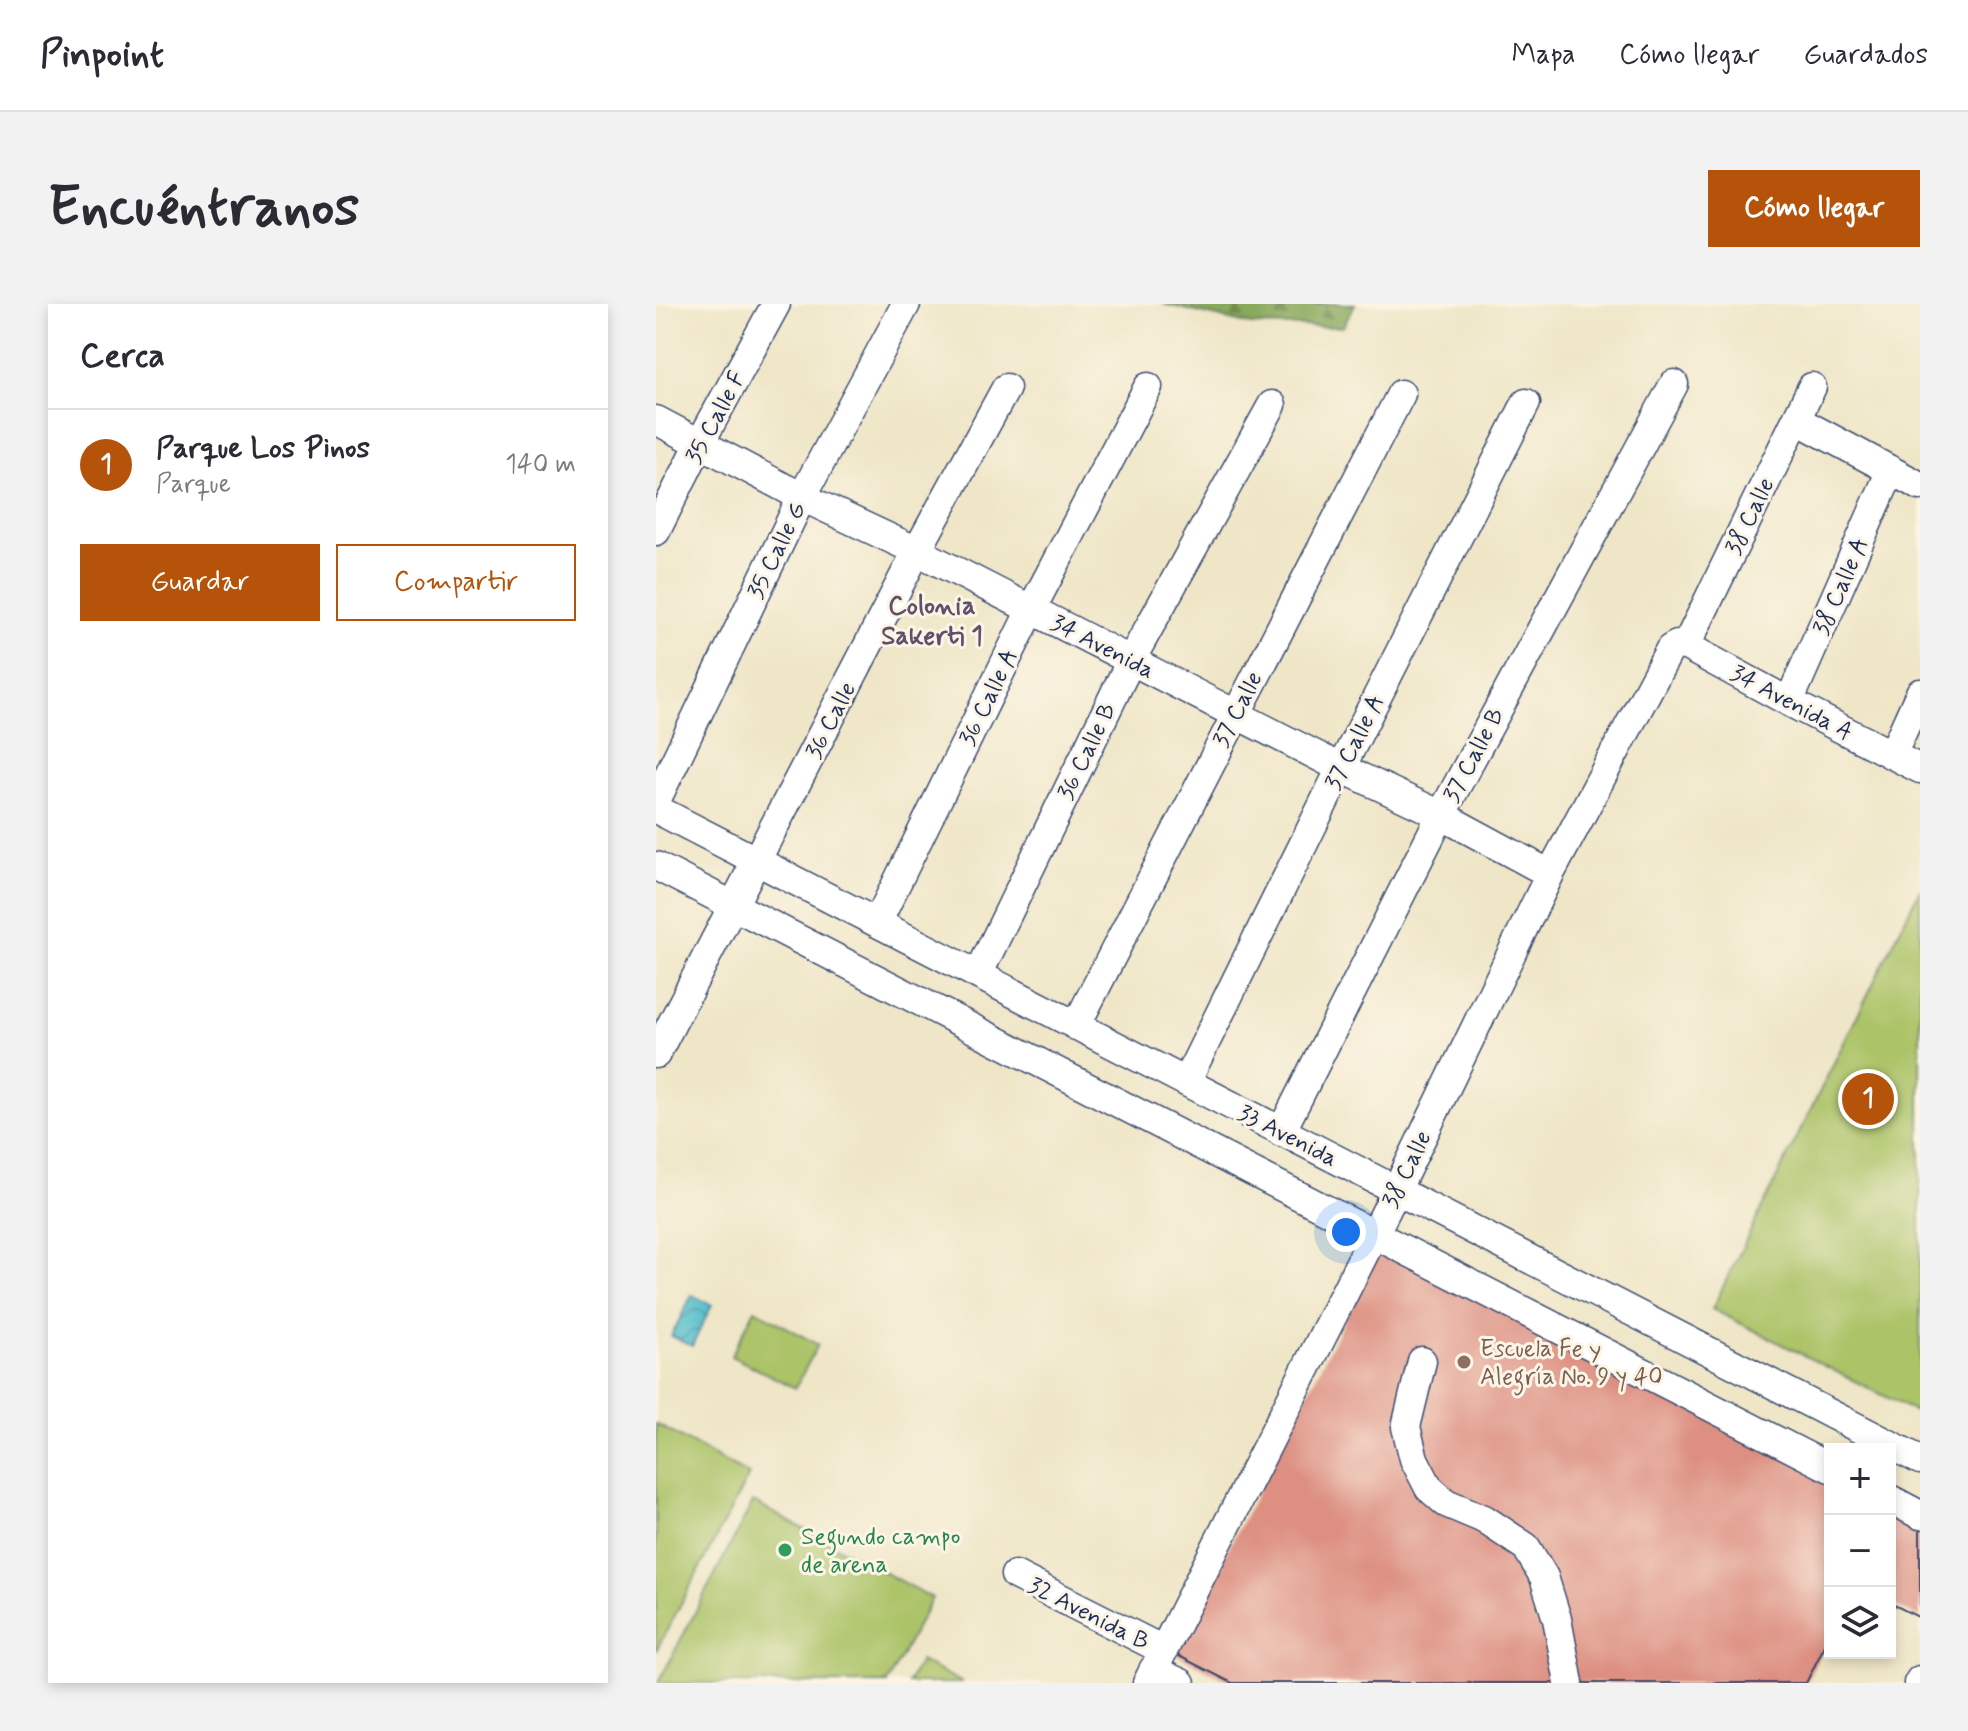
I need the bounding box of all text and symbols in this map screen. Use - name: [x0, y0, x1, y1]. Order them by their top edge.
- text: Pinpoint: [40, 31, 164, 80]
- text: Mapa: [1512, 37, 1575, 74]
- text: Cómo llegar: [1619, 37, 1759, 74]
- text: Guardados: [1803, 37, 1928, 74]
- button: Cómo llegar: [1708, 170, 1920, 247]
- text: Encuéntranos: [48, 172, 359, 245]
- text: Cerca: [80, 334, 165, 379]
- street label: 35 Calle F: [679, 366, 754, 470]
- text: Parque Los Pinos: [156, 429, 370, 468]
- text: 1: [100, 448, 112, 482]
- text: 140 m: [505, 448, 576, 482]
- text: Parque: [156, 468, 231, 502]
- street label: 38 Calle: [1718, 473, 1782, 560]
- street label: 35 Calle G: [741, 497, 814, 604]
- street label: 38 Calle A: [1806, 533, 1877, 640]
- button: Guardar: [80, 544, 320, 621]
- button: Compartir: [336, 544, 576, 621]
- district label: Colonia Sakerti 1: [881, 590, 983, 654]
- street label: 34 Avenida: [1045, 608, 1159, 687]
- street label: 36 Calle A: [953, 644, 1026, 751]
- street label: 34 Avenida A: [1725, 658, 1858, 748]
- street label: 37 Calle: [1206, 667, 1271, 753]
- street label: 36 Calle: [799, 677, 864, 764]
- street label: 37 Calle A: [1318, 690, 1393, 796]
- street label: 36 Calle B: [1051, 698, 1124, 805]
- street label: 37 Calle B: [1437, 703, 1512, 808]
- pin: 1: [1842, 1069, 1894, 1129]
- street label: 33 Avenida: [1232, 1098, 1342, 1175]
- street label: 38 Calle: [1375, 1126, 1439, 1213]
- your location: [1326, 1212, 1366, 1252]
- place label: Escuela Fe y Alegría No. 9 y 40: [1480, 1334, 1663, 1396]
- marker: Escuela Fe y Alegría No. 9 y 40: [1455, 1353, 1473, 1371]
- map controls: [1824, 1443, 1896, 1659]
- button: +: [1824, 1443, 1896, 1515]
- button: −: [1824, 1515, 1896, 1587]
- place label: Segundo campo de arena: [801, 1522, 961, 1581]
- marker: Segundo campo de arena: [776, 1541, 794, 1559]
- street label: 32 Avenida B: [1022, 1571, 1154, 1658]
- button: layers: [1824, 1587, 1896, 1659]

